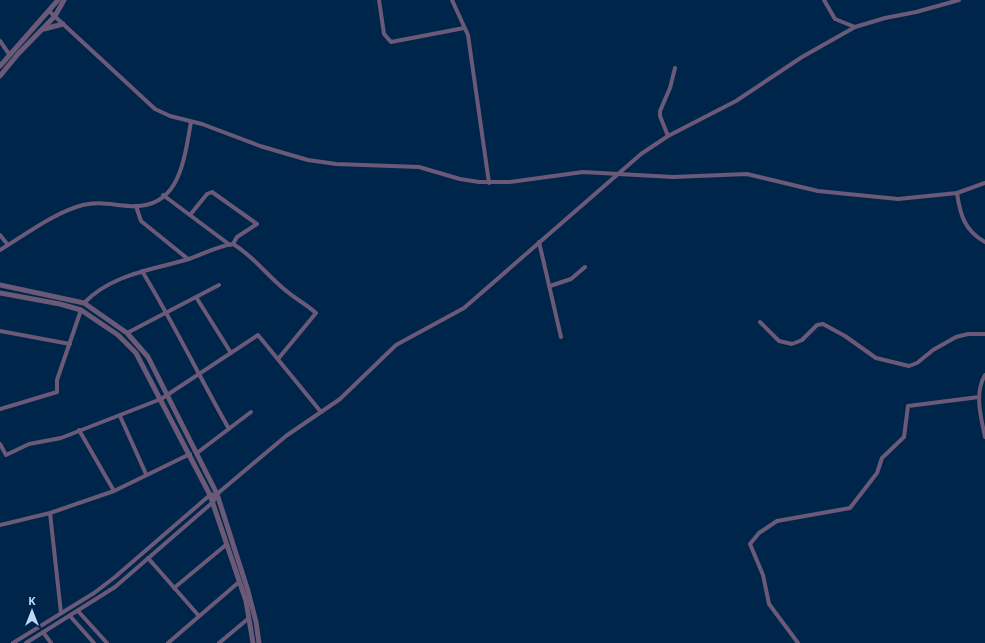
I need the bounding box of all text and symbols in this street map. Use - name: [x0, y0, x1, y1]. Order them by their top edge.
- north arrow: [12, 591, 52, 631]
- text: K: [28, 593, 36, 608]

